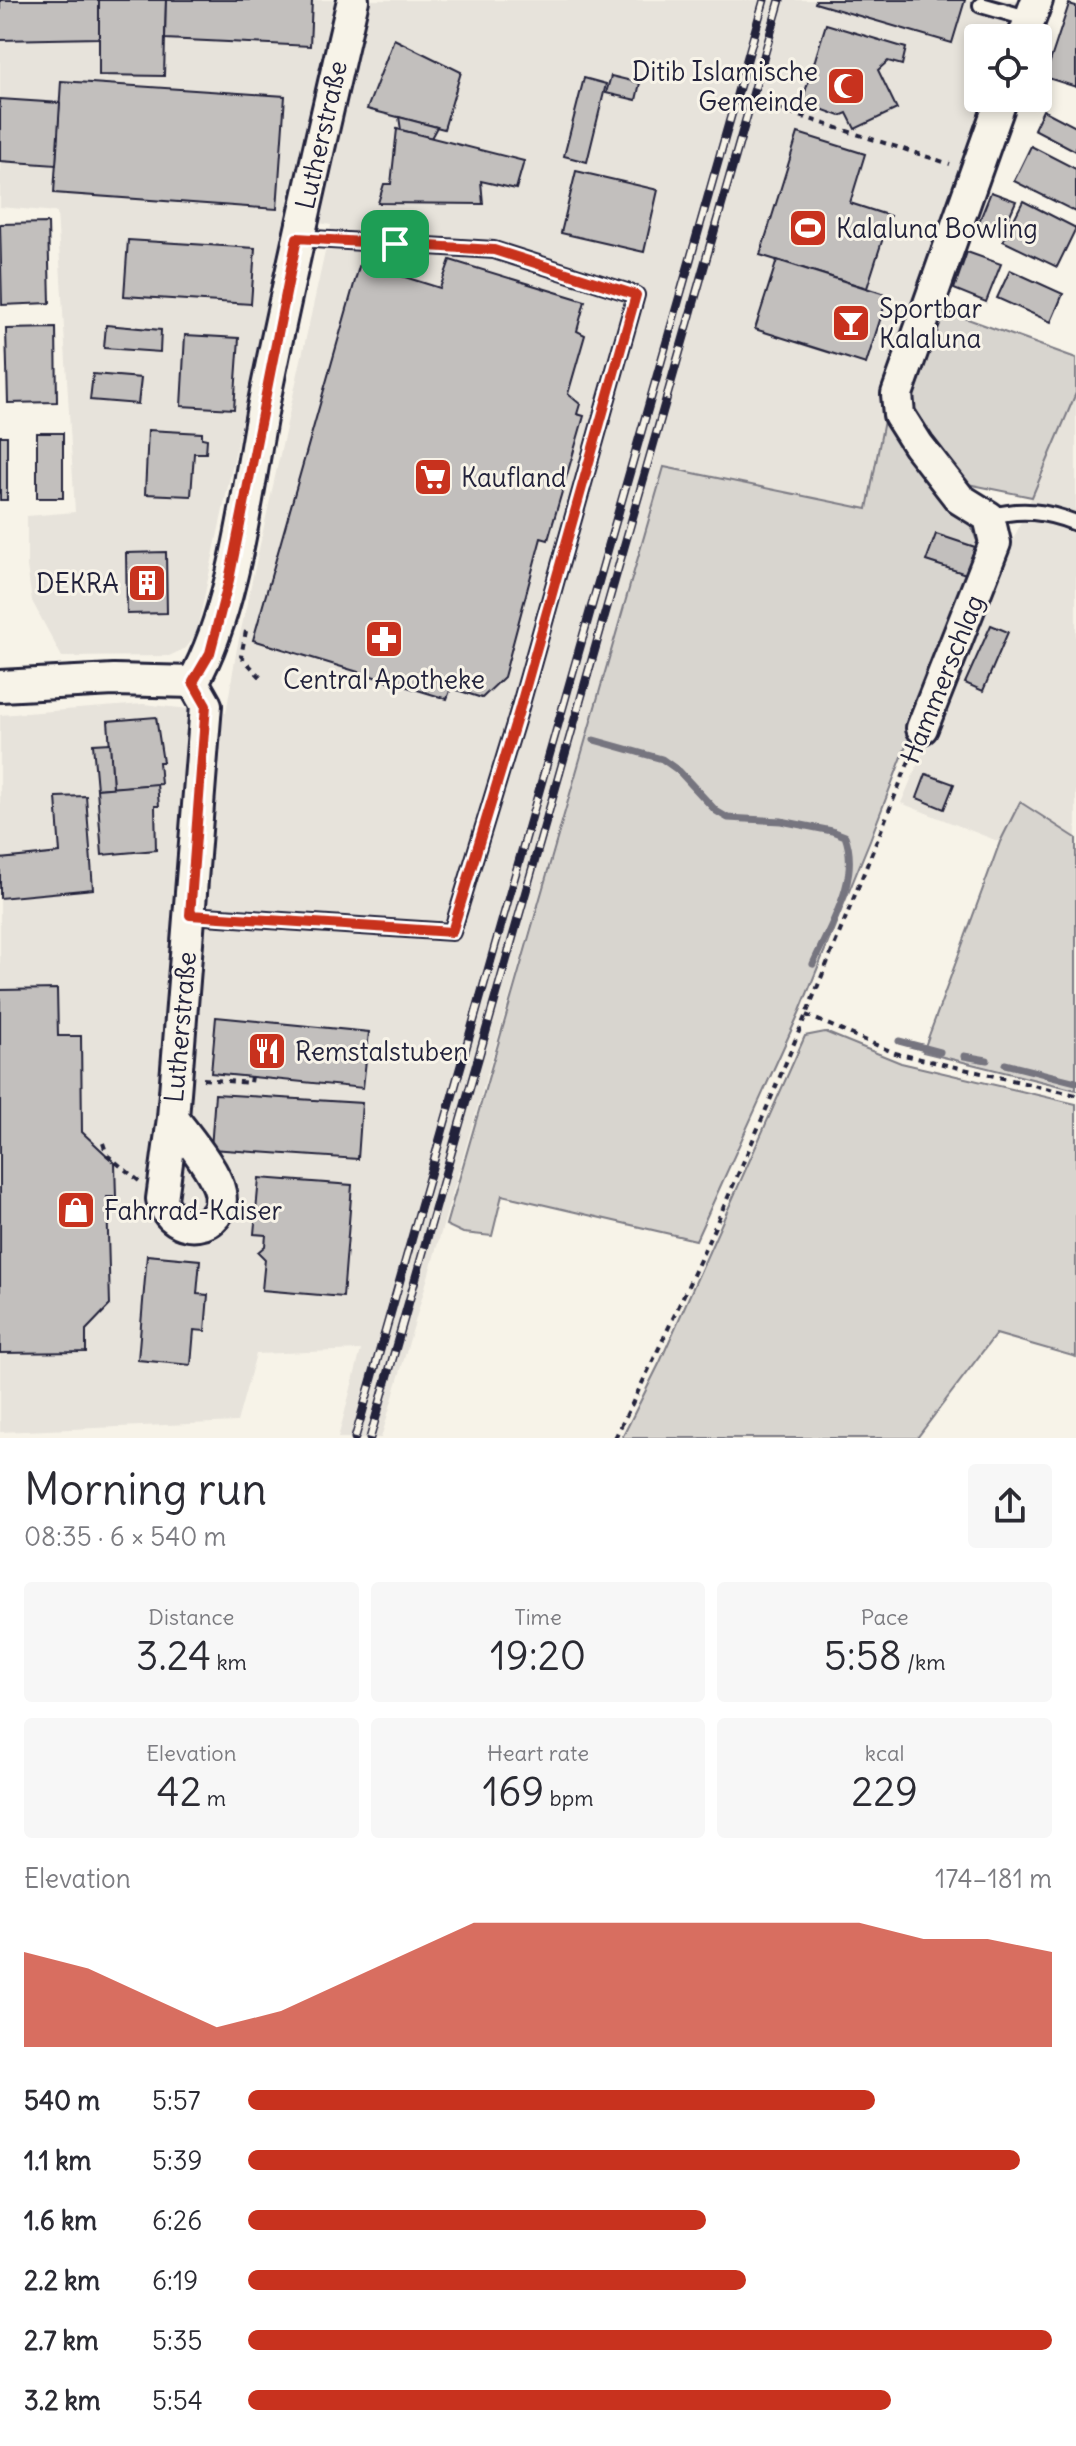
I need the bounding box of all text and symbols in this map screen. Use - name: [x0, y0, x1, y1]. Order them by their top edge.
- map controls: [964, 24, 1052, 112]
- button: locate: [964, 24, 1052, 112]
- place label: Ditib Islamische Gemeinde: [632, 55, 818, 118]
- street label: Lutherstraße: [288, 58, 354, 212]
- mosque icon: Ditib Islamische Gemeinde: [825, 65, 867, 107]
- sports icon: Kalaluna Bowling: [787, 207, 829, 249]
- pin: [361, 210, 429, 278]
- place label: Kalaluna Bowling: [836, 212, 1038, 245]
- icon: arrive: [373, 222, 417, 266]
- place label: Sportbar Kalaluna: [879, 292, 982, 355]
- bar icon: Sportbar Kalaluna: [830, 302, 872, 344]
- supermarket icon: Kaufland: [412, 456, 454, 498]
- place label: Kaufland: [461, 461, 566, 494]
- building icon: DEKRA: [126, 562, 168, 604]
- place label: DEKRA: [36, 567, 119, 600]
- street label: Hammerschlag: [893, 590, 991, 768]
- pharmacy icon: Central Apotheke: [363, 618, 405, 660]
- place label: Central Apotheke: [283, 663, 485, 696]
- street label: Lutherstraße: [157, 950, 203, 1104]
- restaurant icon: Remstalstuben: [246, 1030, 288, 1072]
- place label: Remstalstuben: [295, 1035, 468, 1068]
- shop icon: Fahrrad-Kaiser: [55, 1189, 97, 1231]
- place label: Fahrrad-Kaiser: [104, 1194, 282, 1227]
- text: Morning run: [24, 1462, 267, 1517]
- button: share: [968, 1464, 1052, 1548]
- text: 08:35 · 6 × 540 m: [24, 1520, 226, 1553]
- text: Distance: [148, 1603, 234, 1631]
- text: Time: [514, 1603, 562, 1631]
- text: Pace: [861, 1603, 909, 1631]
- text: 3.24: [136, 1631, 211, 1681]
- text: 19:20: [490, 1631, 586, 1681]
- text: 5:58: [824, 1631, 902, 1681]
- text: km: [211, 1648, 247, 1676]
- text: /km: [902, 1648, 946, 1676]
- text: Elevation: [146, 1739, 236, 1767]
- text: Heart rate: [487, 1739, 589, 1767]
- text: kcal: [865, 1739, 904, 1767]
- text: 42: [157, 1767, 202, 1817]
- text: 169: [482, 1767, 544, 1817]
- text: 229: [851, 1767, 918, 1817]
- text: m: [202, 1784, 226, 1812]
- text: bpm: [544, 1784, 594, 1812]
- text: Elevation: [24, 1862, 131, 1895]
- text: 174–181 m: [935, 1862, 1052, 1895]
- text: 540 m: [24, 2084, 100, 2117]
- text: 5:57: [152, 2084, 201, 2117]
- text: 1.1 km: [24, 2144, 91, 2177]
- text: 5:39: [152, 2144, 203, 2177]
- text: 1.6 km: [24, 2204, 97, 2237]
- text: 6:26: [152, 2204, 202, 2237]
- text: 2.2 km: [24, 2264, 100, 2297]
- text: 6:19: [152, 2264, 198, 2297]
- text: 2.7 km: [24, 2324, 99, 2357]
- text: 5:35: [152, 2324, 203, 2357]
- text: 3.2 km: [24, 2384, 101, 2417]
- text: 5:54: [152, 2384, 203, 2417]

